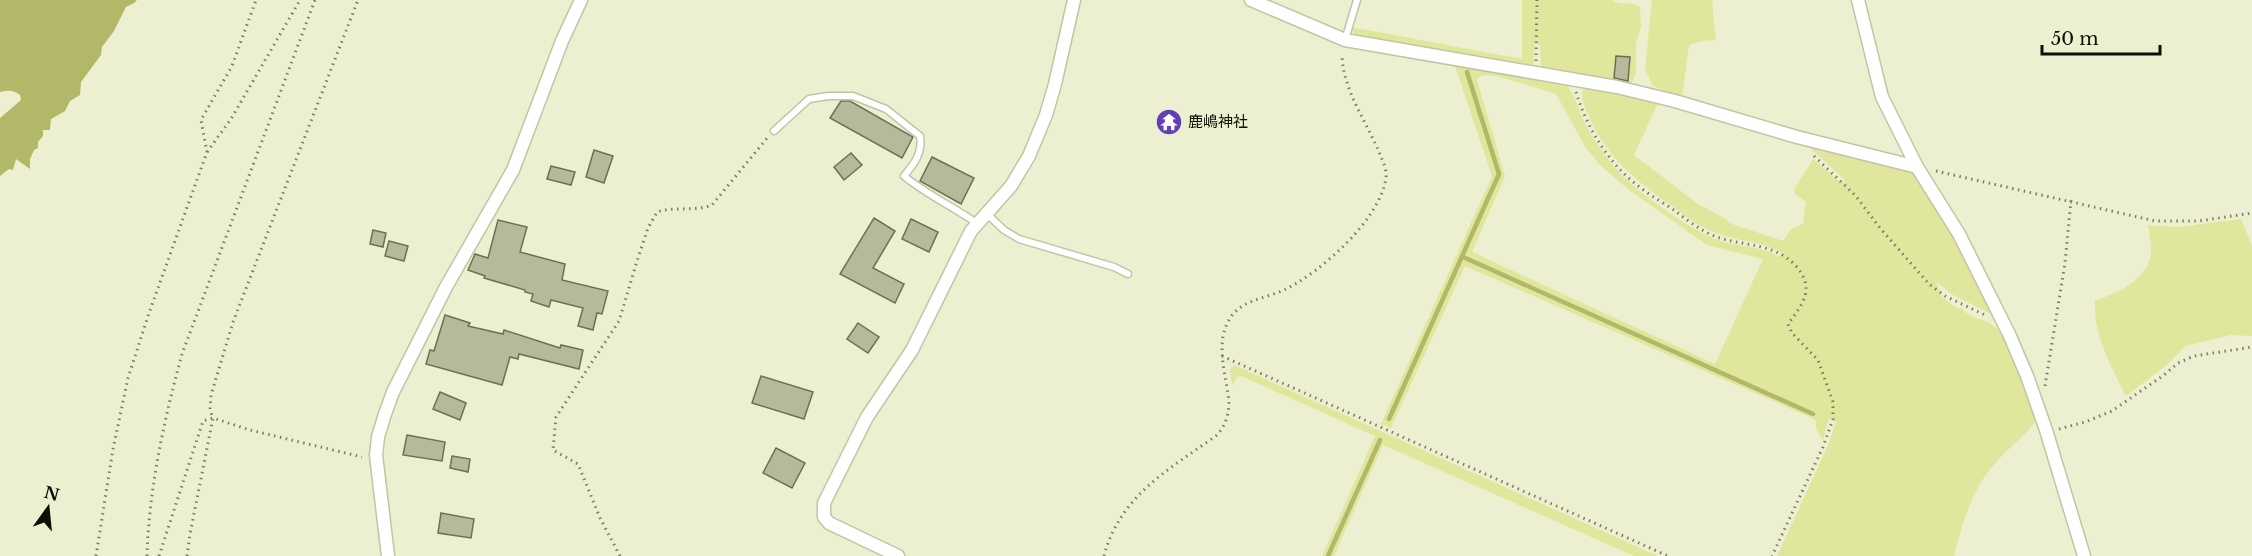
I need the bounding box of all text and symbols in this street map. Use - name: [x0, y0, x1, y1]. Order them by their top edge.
- scale bar: [2042, 18, 2160, 56]
- text: 50 m: [2051, 28, 2099, 50]
- temple icon: 鹿嶋神社: [1154, 107, 1184, 137]
- place label: 鹿嶋神社: [1188, 112, 1248, 131]
- north arrow: [18, 478, 78, 538]
- text: N: [42, 482, 62, 505]

